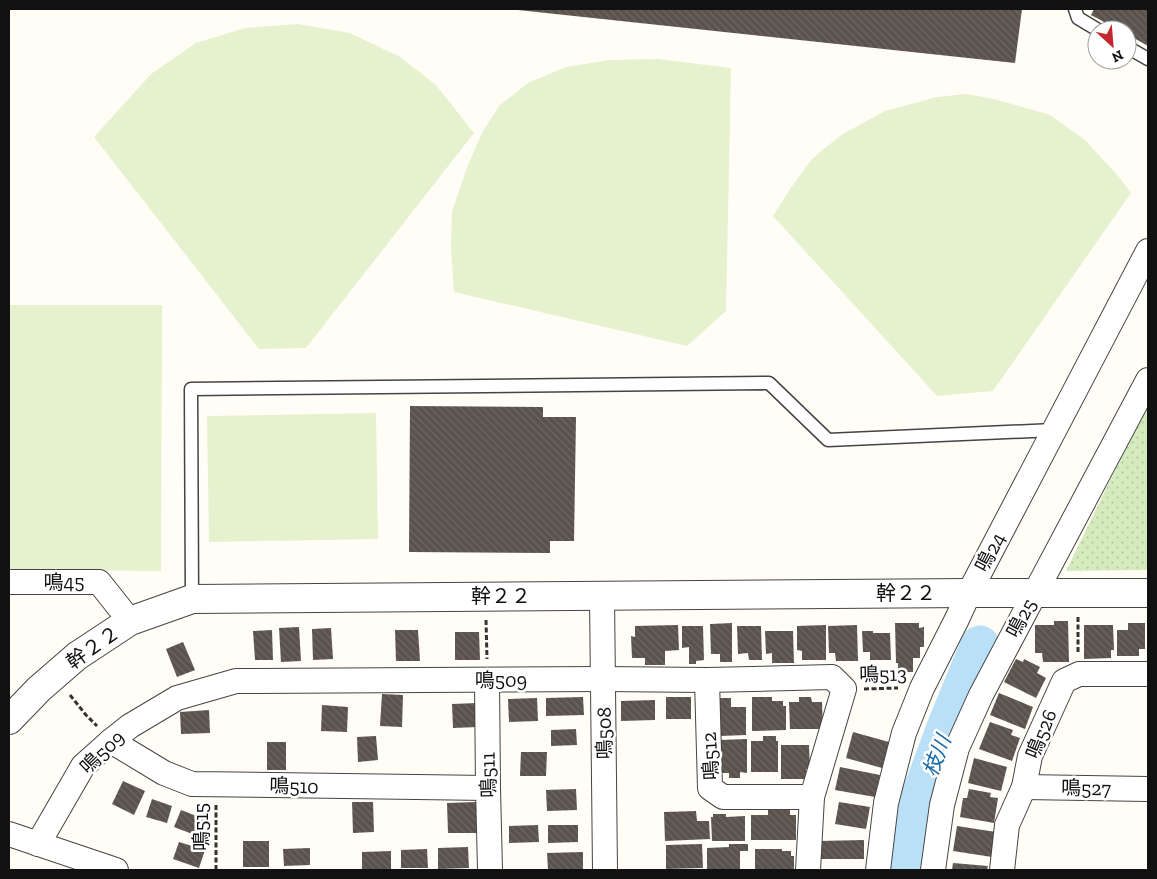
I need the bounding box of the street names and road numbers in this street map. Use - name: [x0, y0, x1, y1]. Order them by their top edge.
- street label: 鳴24: [970, 528, 1010, 576]
- street label: 鳴45: [43, 570, 85, 594]
- street label: 幹２２: [876, 581, 936, 605]
- street label: 幹２２: [471, 584, 531, 608]
- street label: 鳴25: [1001, 594, 1041, 642]
- street label: 幹２２: [62, 620, 124, 674]
- street label: 鳴513: [859, 662, 907, 686]
- street label: 鳴509: [475, 668, 527, 692]
- street label: 鳴526: [1020, 706, 1062, 762]
- street label: 鳴508: [592, 707, 616, 759]
- street label: 鳴509: [75, 725, 129, 779]
- street label: 鳴512: [697, 731, 723, 781]
- street label: 鳴511: [476, 752, 500, 798]
- street label: 鳴510: [269, 774, 319, 798]
- street label: 鳴527: [1061, 776, 1112, 800]
- street label: 鳴515: [189, 803, 213, 851]

